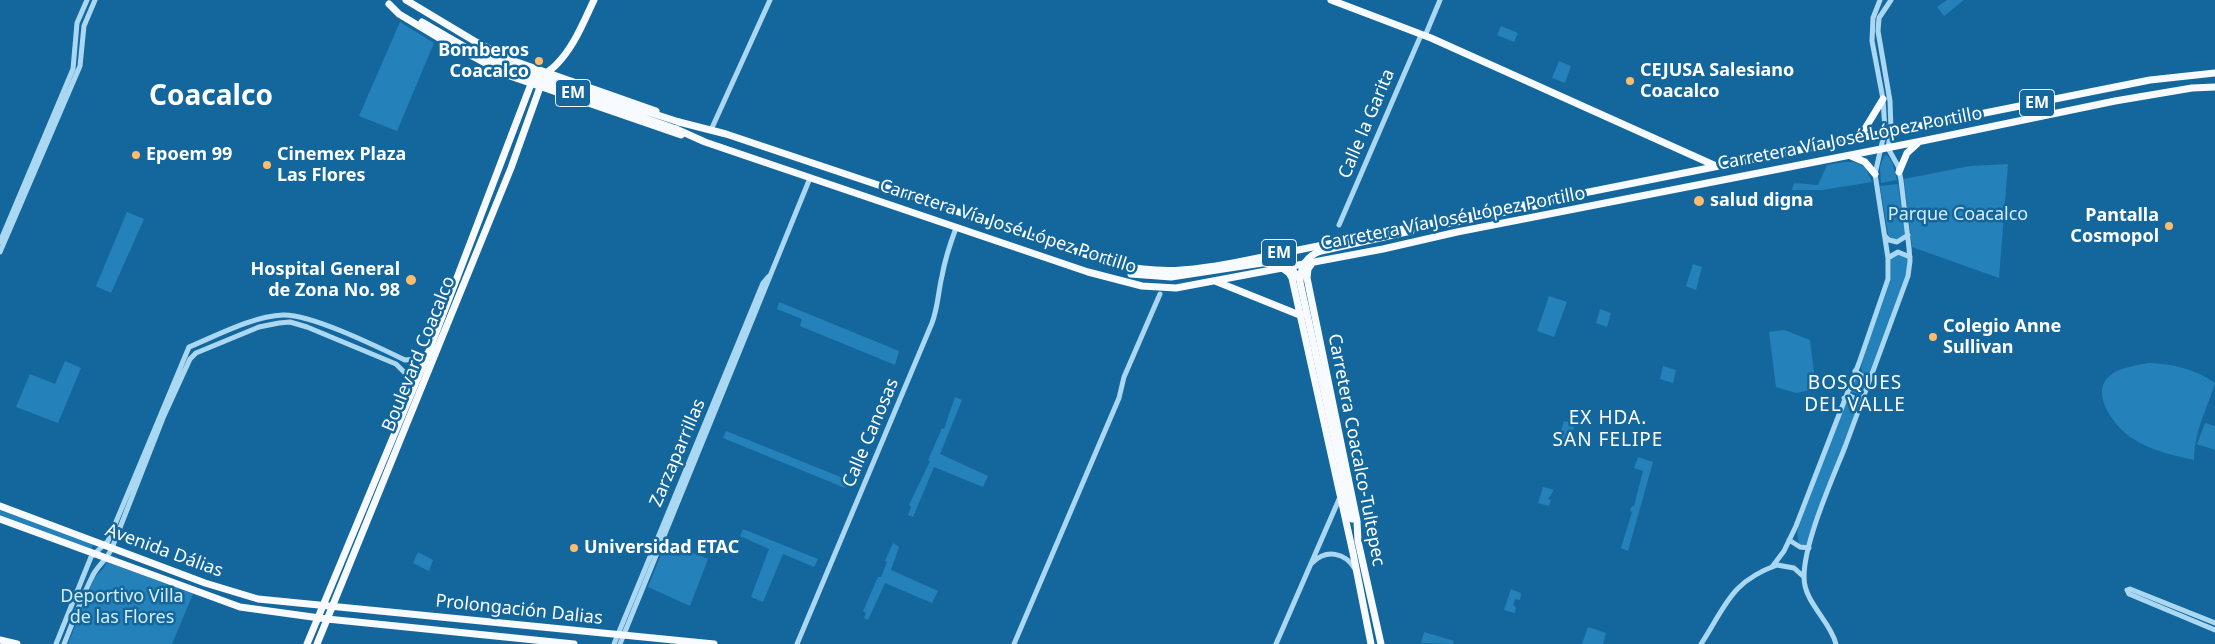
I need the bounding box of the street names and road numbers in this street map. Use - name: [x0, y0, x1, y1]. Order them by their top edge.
- street label: Calle la Garita: [1334, 66, 1400, 182]
- road number: EM: [556, 80, 590, 106]
- road number: EM: [2020, 90, 2054, 116]
- street label: Carretera Vía José López Portillo: [1716, 103, 1984, 175]
- street label: Carretera Vía José López Portillo: [877, 175, 1139, 279]
- street label: Carretera Vía José López Portillo: [1319, 183, 1587, 255]
- road number: EM: [1262, 240, 1296, 266]
- street label: Boulevard Coacalco: [378, 273, 460, 435]
- street label: Carretera Coacalco-Tultepec: [1323, 332, 1389, 568]
- street label: Calle Canosas: [838, 375, 904, 491]
- street label: Zarzaparrillas: [646, 396, 710, 510]
- street label: Avenida Dálias: [102, 520, 226, 582]
- street label: Prolongación Dalias: [434, 590, 604, 630]

